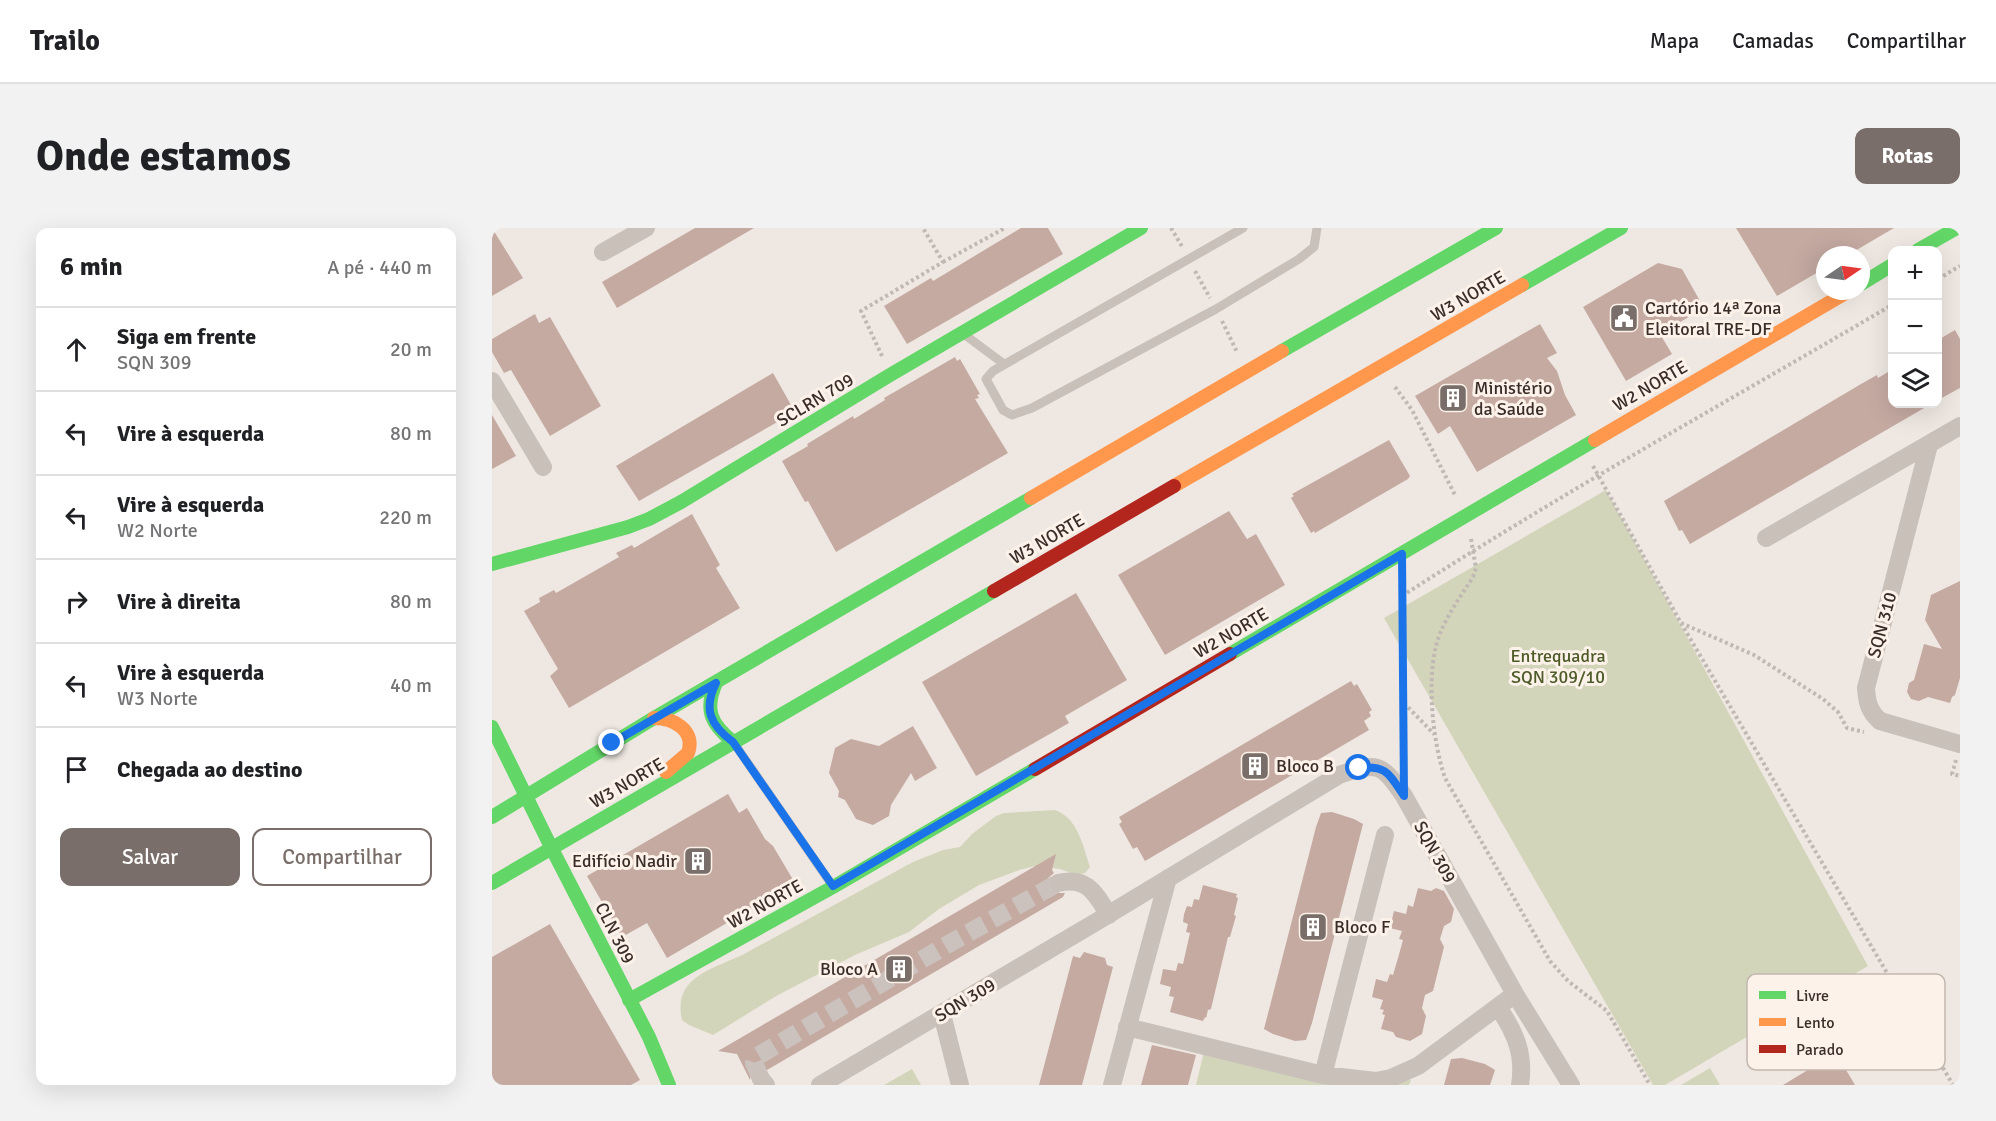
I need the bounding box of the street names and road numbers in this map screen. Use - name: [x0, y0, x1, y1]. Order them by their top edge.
- street label: W3 NORTE: [1427, 266, 1509, 326]
- street label: W2 NORTE: [1609, 356, 1691, 416]
- street label: SCLRN 709: [772, 368, 858, 432]
- street label: W3 NORTE: [1006, 509, 1088, 569]
- street label: SQN 310: [1863, 590, 1901, 660]
- street label: W2 NORTE: [1190, 603, 1272, 663]
- street label: W3 NORTE: [586, 753, 668, 813]
- street label: SQN 309: [1409, 817, 1461, 887]
- street label: W2 NORTE: [724, 874, 806, 934]
- street label: CLN 309: [590, 899, 640, 967]
- street label: SQN 309: [931, 973, 999, 1027]

